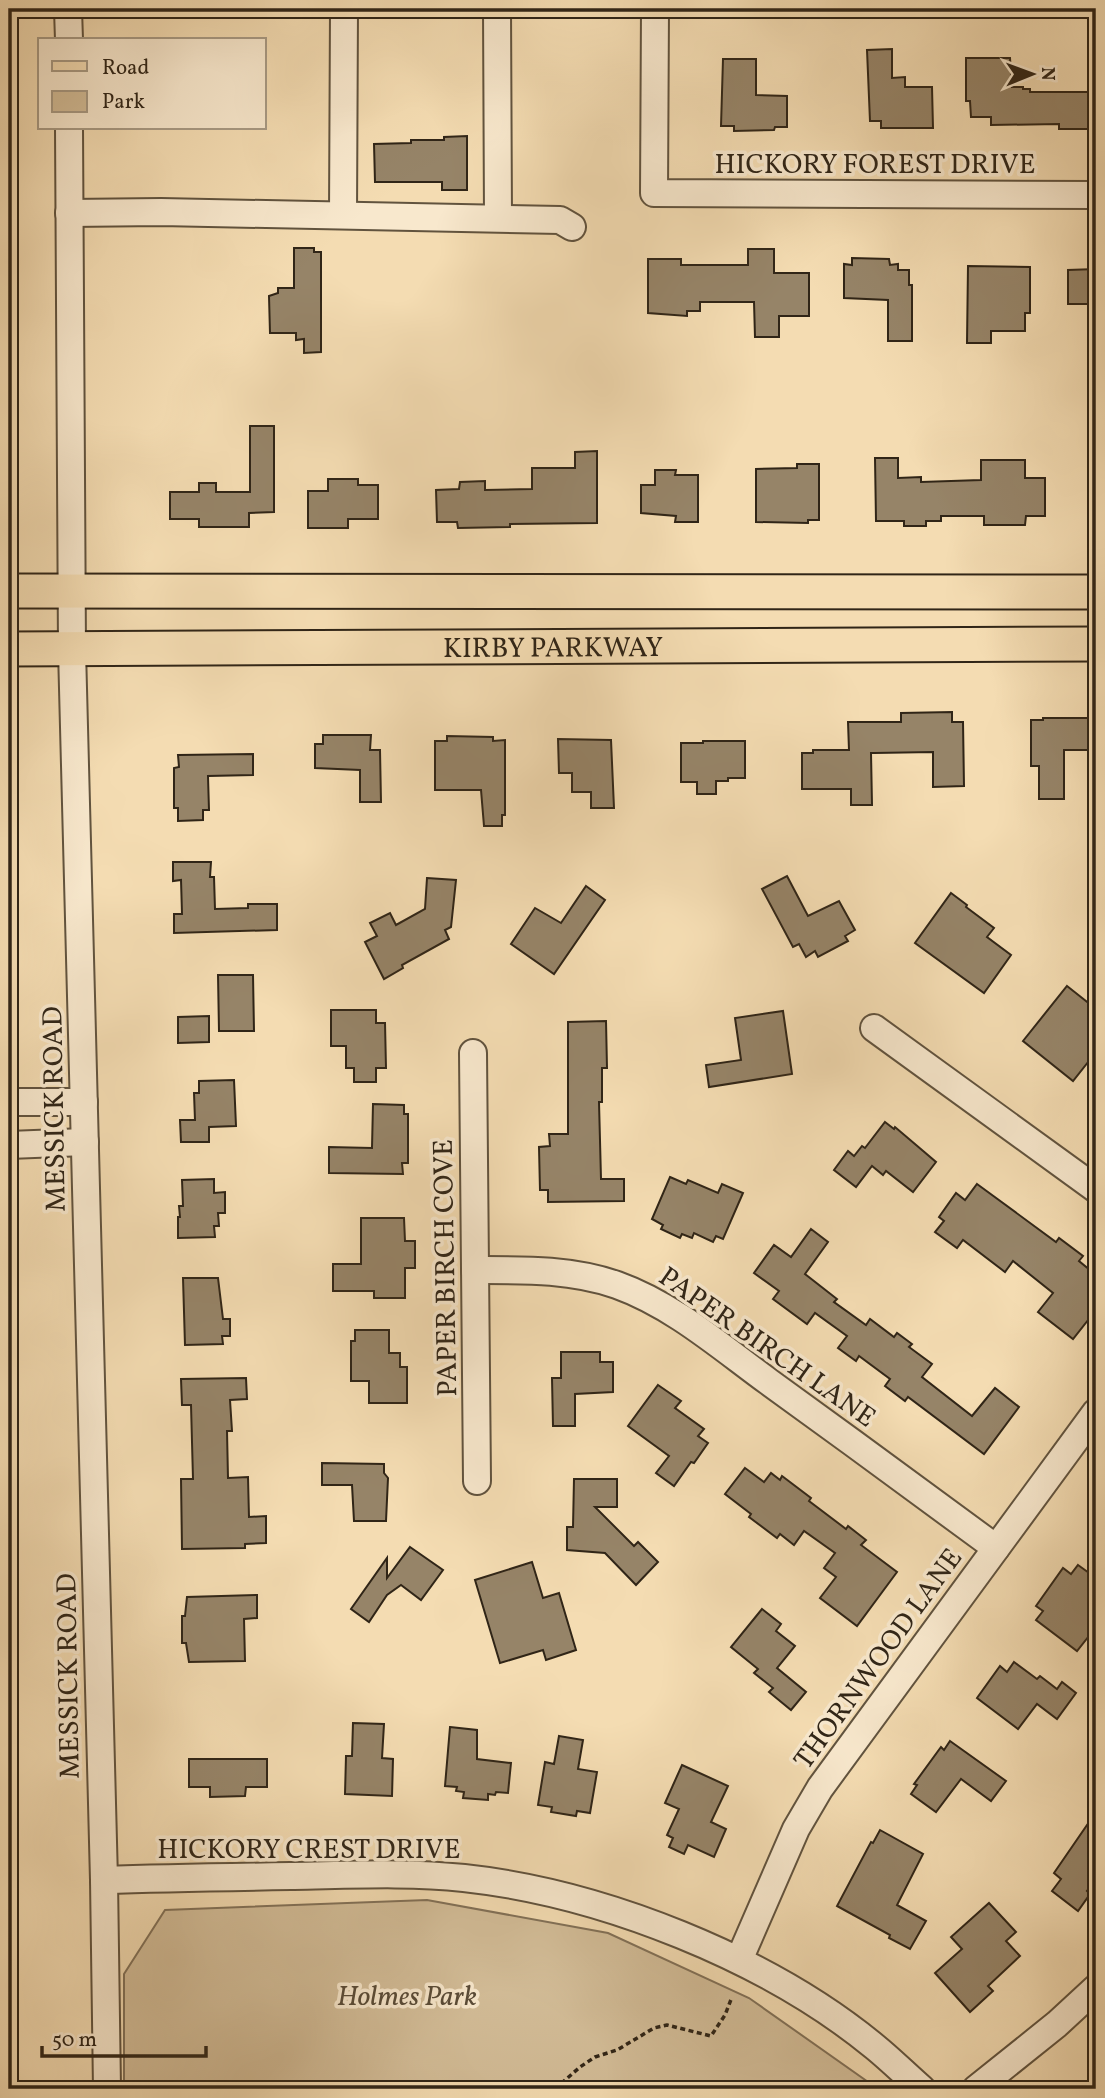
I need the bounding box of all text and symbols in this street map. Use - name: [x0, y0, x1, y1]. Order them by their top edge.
- legend: [38, 38, 266, 130]
- north arrow: [996, 38, 1066, 108]
- text: Road: [102, 54, 149, 83]
- text: N: [1034, 67, 1060, 81]
- text: Park: [102, 88, 145, 117]
- street label: HICKORY FOREST DRIVE: [714, 146, 1036, 185]
- street label: KIRBY PARKWAY: [443, 629, 663, 669]
- street label: MESSICK ROAD: [34, 1006, 77, 1212]
- street label: PAPER BIRCH COVE: [425, 1139, 468, 1397]
- street label: PAPER BIRCH LANE: [650, 1258, 883, 1438]
- street label: THORNWOOD LANE: [785, 1541, 973, 1778]
- street label: MESSICK ROAD: [48, 1573, 91, 1779]
- street label: HICKORY CREST DRIVE: [157, 1831, 461, 1870]
- park label: Holmes Park: [337, 1978, 477, 2017]
- scale bar: [42, 2014, 206, 2058]
- text: 50 m: [52, 2026, 97, 2055]

